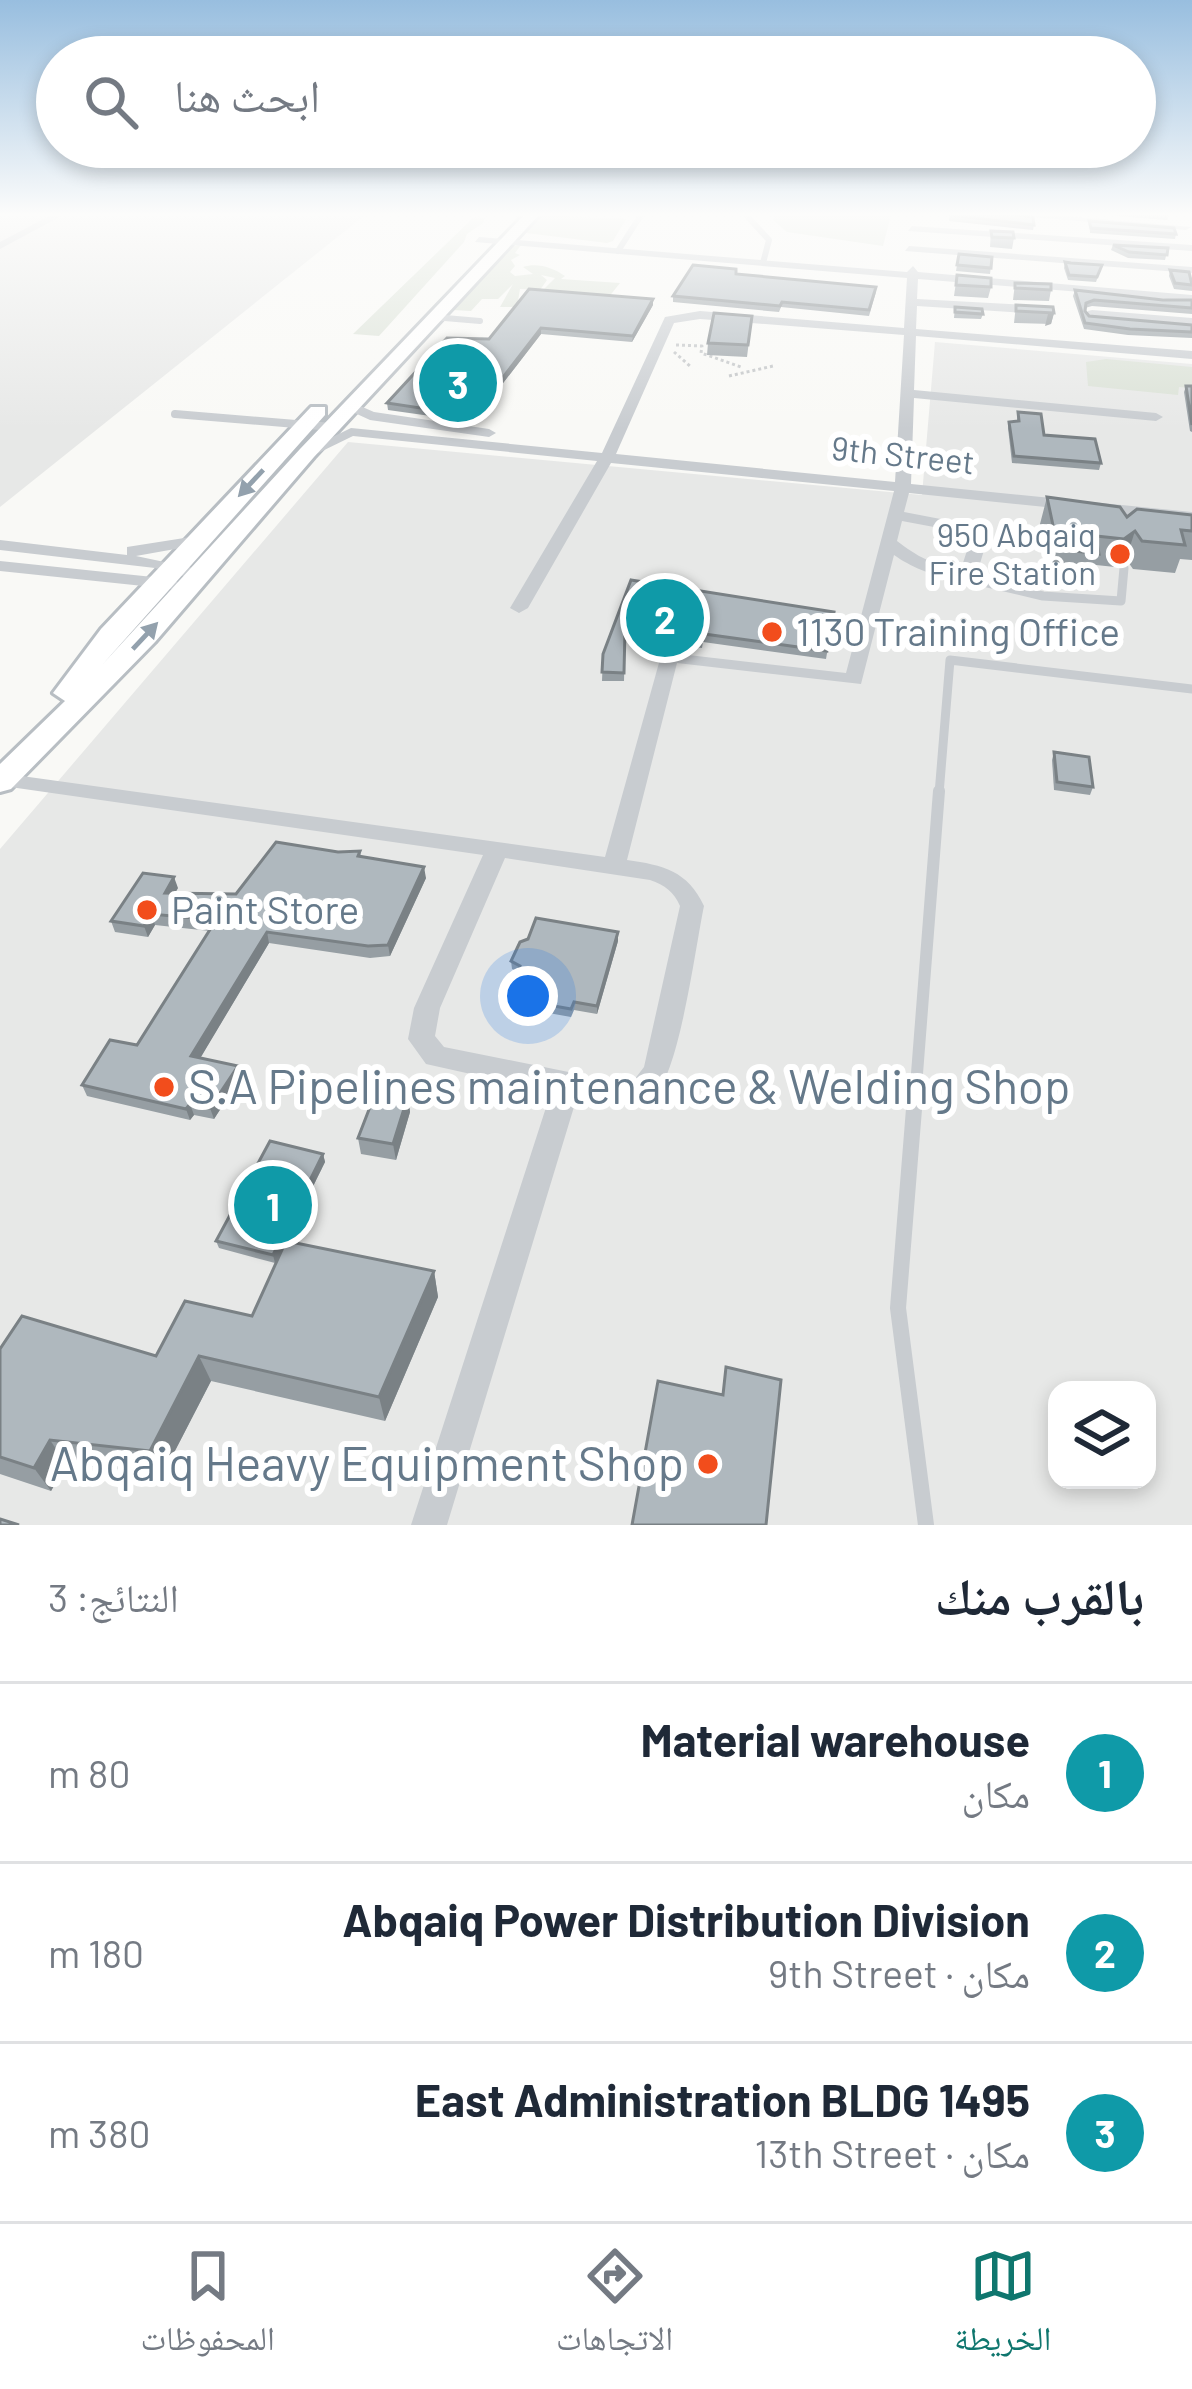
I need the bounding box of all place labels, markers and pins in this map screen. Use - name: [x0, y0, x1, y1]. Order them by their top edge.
- pin: 3: [419, 338, 497, 428]
- place label: 950 Abqaiq Fire Station: [929, 514, 1096, 592]
- marker: 950 Abqaiq Fire Station: [1107, 541, 1133, 567]
- pin: 2: [626, 573, 704, 663]
- place label: 1130 Training Office: [796, 607, 1120, 654]
- marker: 1130 Training Office: [759, 619, 785, 645]
- place label: Paint Store: [171, 885, 359, 932]
- marker: Paint Store: [134, 897, 160, 923]
- place label: S.A Pipelines maintenance & Welding Shop: [188, 1056, 1071, 1114]
- marker: S.A Pipelines maintenance & Welding Shop: [151, 1074, 177, 1100]
- pin: 1: [234, 1160, 312, 1250]
- place label: Abqaiq Heavy Equipment Shop: [50, 1433, 684, 1491]
- marker: Abqaiq Heavy Equipment Shop: [695, 1451, 721, 1477]

